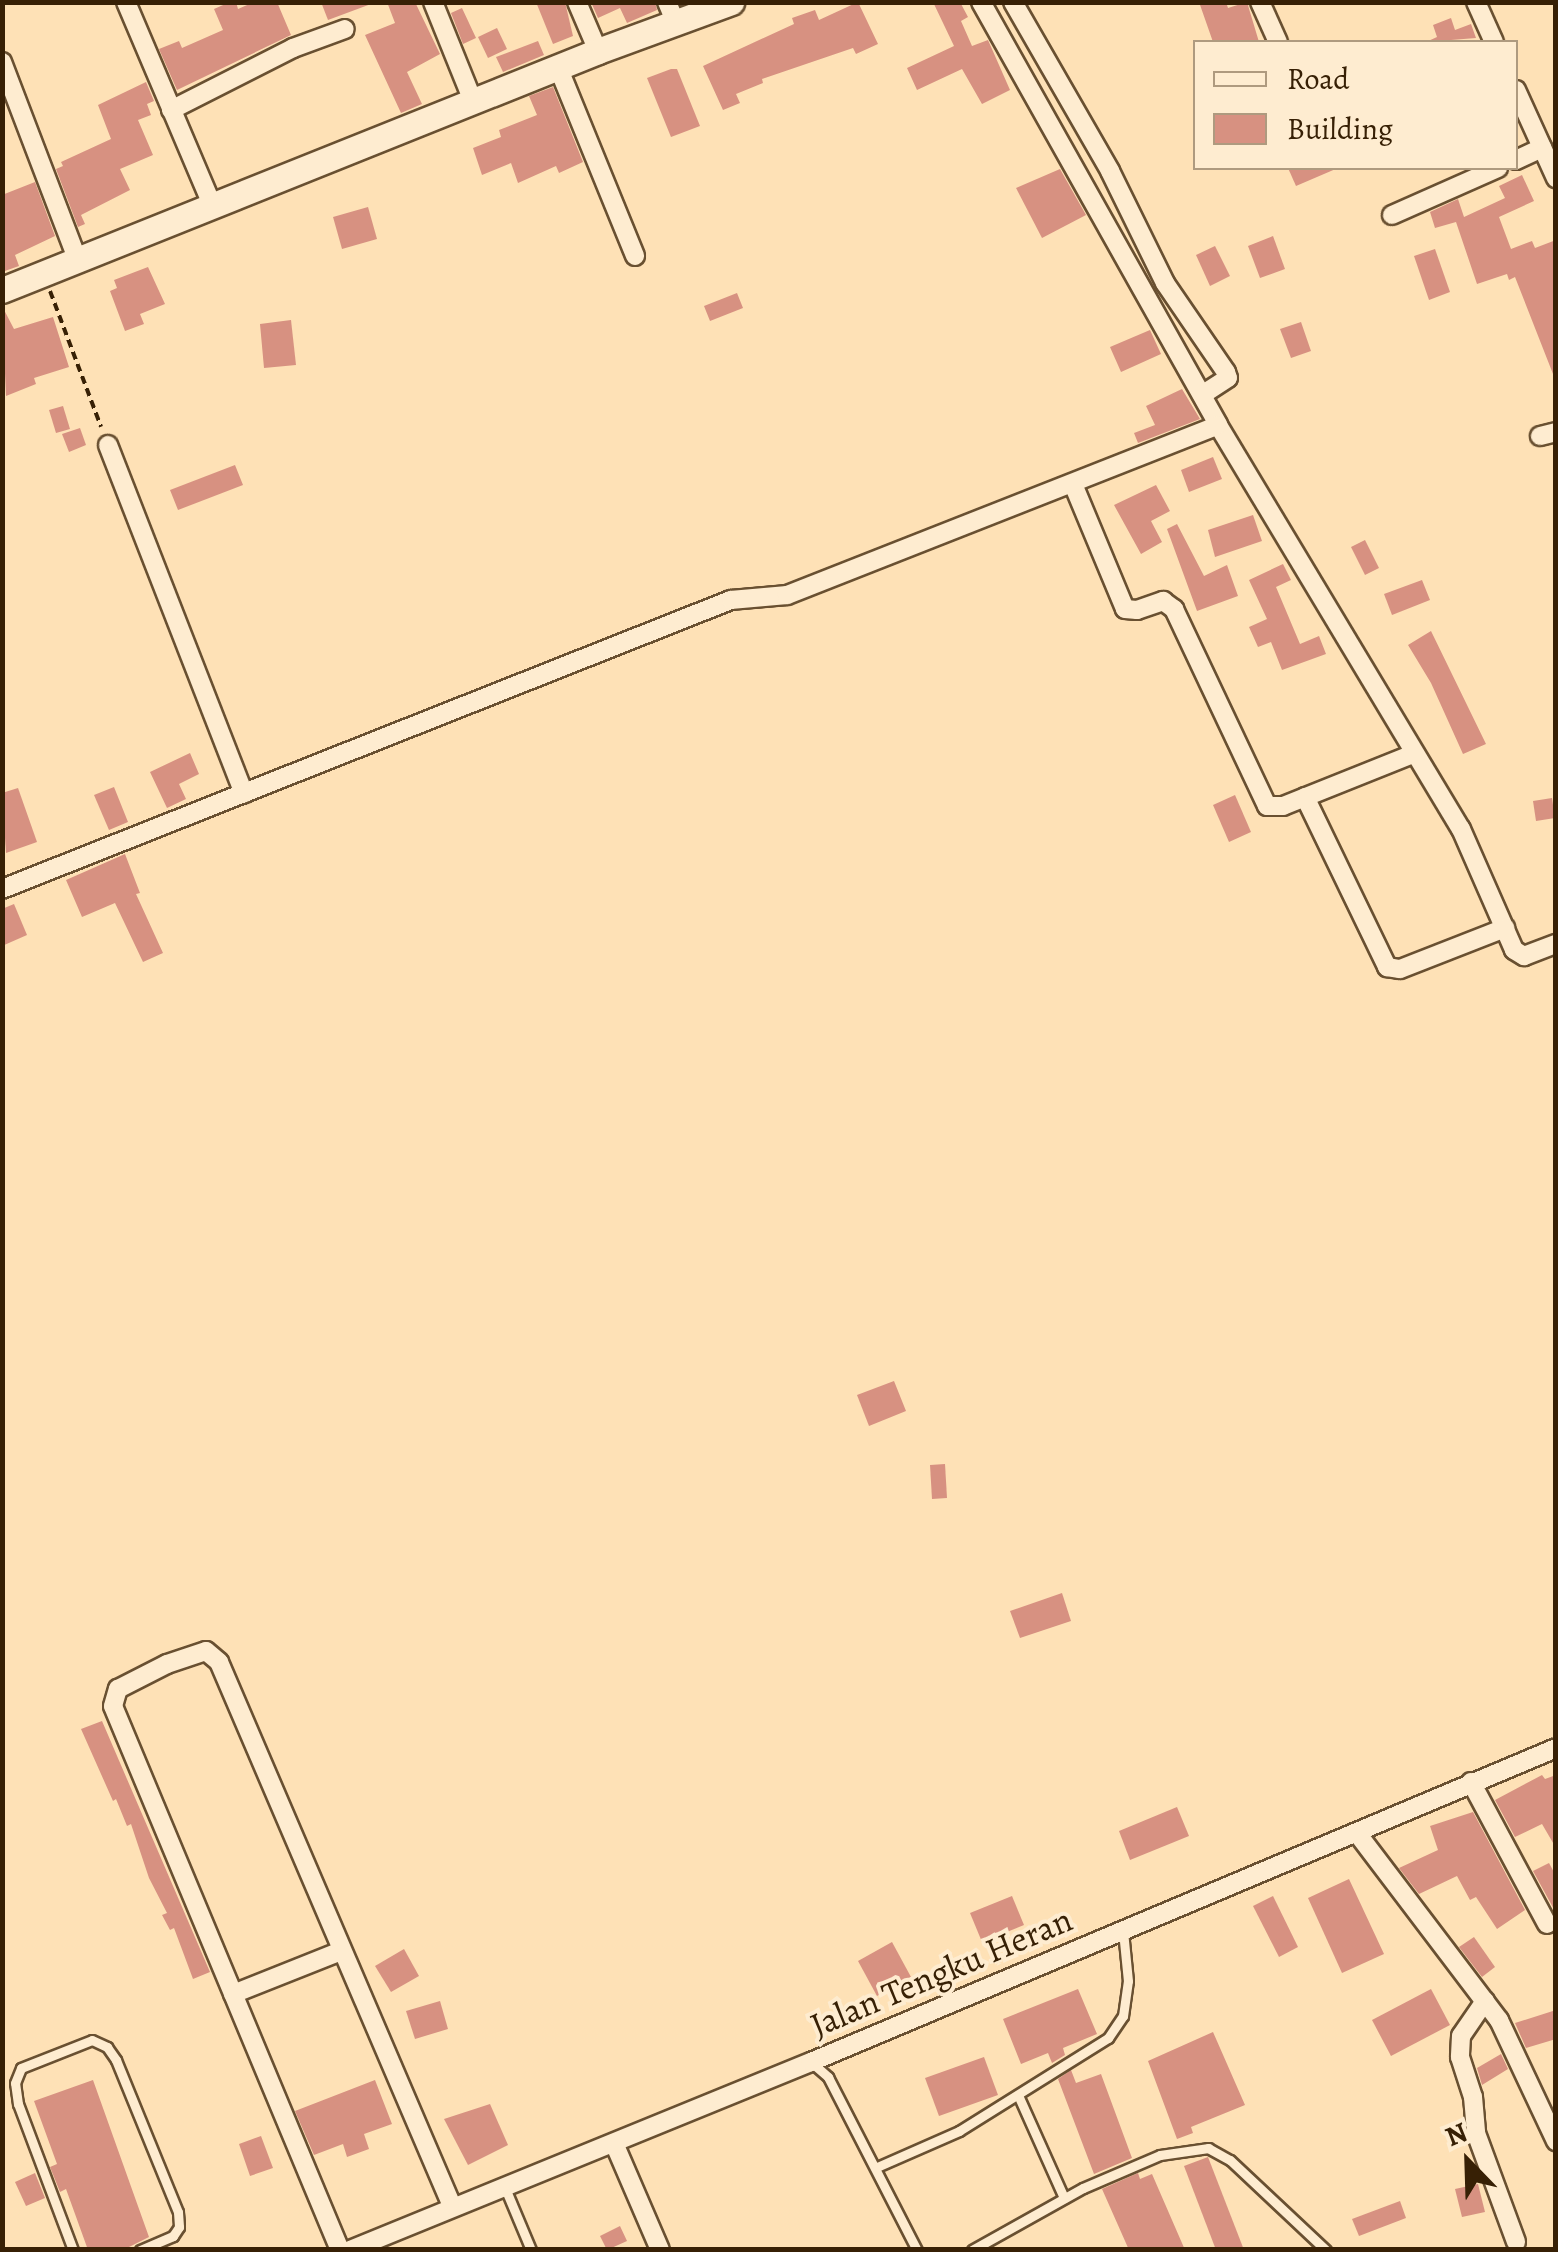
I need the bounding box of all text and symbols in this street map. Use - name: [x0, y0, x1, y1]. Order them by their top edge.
- legend: [1193, 40, 1518, 170]
- text: Road: [1287, 59, 1349, 99]
- text: Building: [1287, 109, 1393, 149]
- street label: Jalan Tengku Heran: [804, 1898, 1078, 2046]
- north arrow: [1418, 2112, 1518, 2212]
- text: N: [1439, 2113, 1473, 2156]

